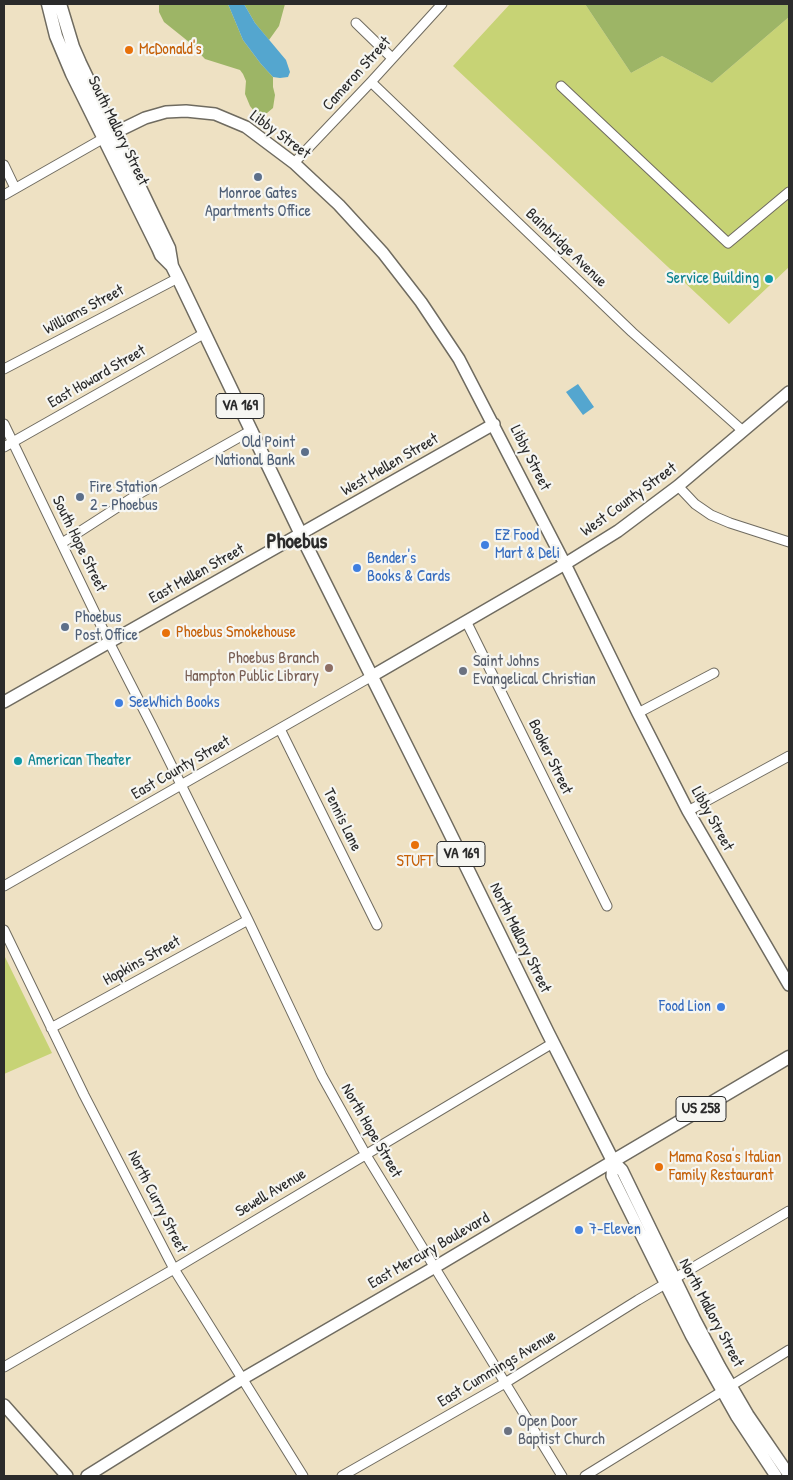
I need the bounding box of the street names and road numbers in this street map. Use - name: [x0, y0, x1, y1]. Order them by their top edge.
- street label: Cameron Street: [319, 33, 395, 115]
- street label: South Mallory Street: [83, 73, 153, 189]
- street label: Libby Street: [246, 107, 314, 163]
- street label: Bainbridge Avenue: [521, 204, 611, 292]
- street label: Williams Street: [41, 281, 127, 339]
- street label: East Howard Street: [45, 341, 149, 413]
- road number: VA 169: [216, 394, 264, 418]
- street label: Libby Street: [505, 422, 555, 494]
- street label: West Mellen Street: [338, 429, 442, 501]
- street label: West County Street: [577, 459, 681, 541]
- street label: South Hope Street: [48, 493, 110, 595]
- street label: East Mellen Street: [146, 540, 248, 608]
- street label: Booker Street: [524, 716, 576, 798]
- street label: East County Street: [128, 732, 234, 804]
- street label: Libby Street: [687, 784, 737, 854]
- street label: Tennis Lane: [319, 785, 365, 855]
- road number: VA 169: [437, 842, 485, 866]
- street label: North Mallory Street: [485, 880, 555, 996]
- street label: Hopkins Street: [100, 932, 184, 990]
- street label: North Hope Street: [336, 1081, 406, 1181]
- road number: US 258: [676, 1096, 726, 1122]
- street label: North Curry Street: [123, 1148, 191, 1256]
- street label: Sewell Avenue: [232, 1165, 310, 1221]
- street label: East Mercury Boulevard: [365, 1209, 493, 1293]
- street label: North Mallory Street: [674, 1256, 748, 1370]
- street label: East Cummings Avenue: [435, 1326, 559, 1412]

